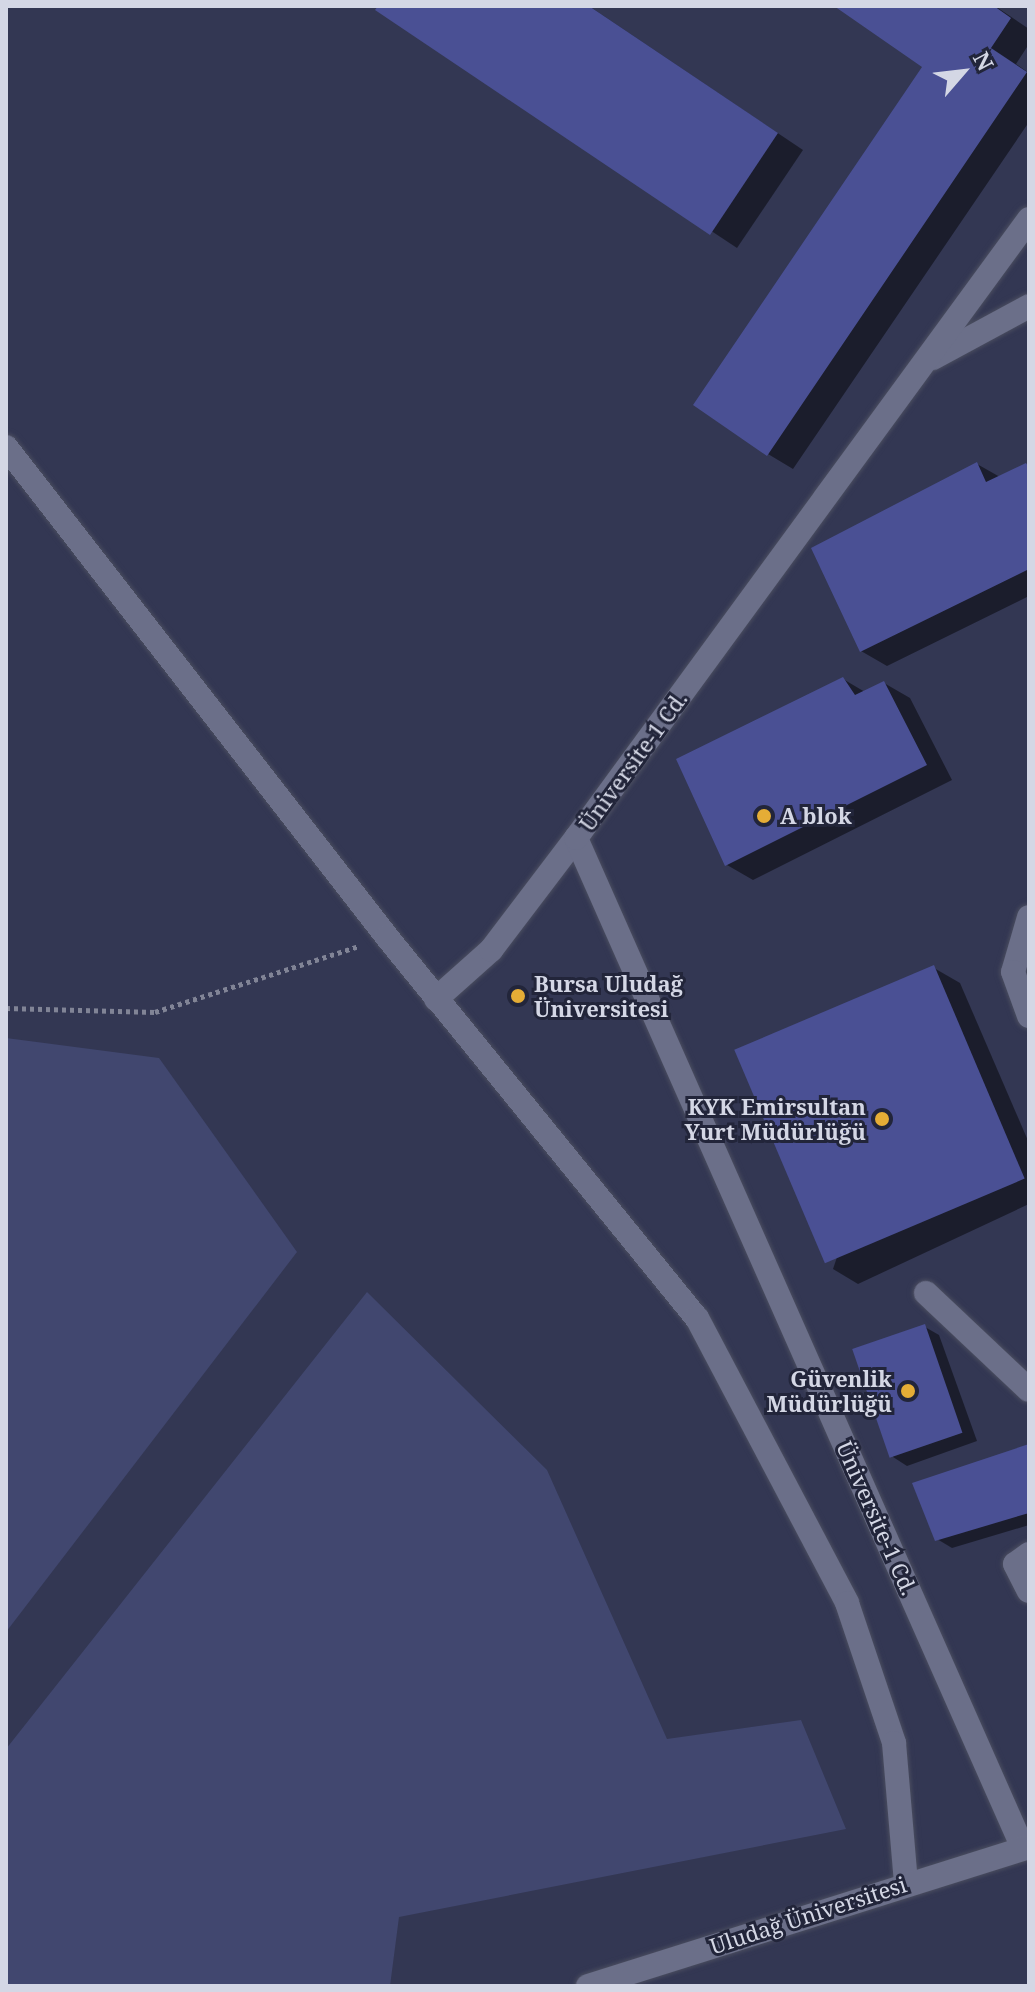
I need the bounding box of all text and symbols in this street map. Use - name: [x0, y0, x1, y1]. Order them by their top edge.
- north arrow: [923, 32, 1003, 112]
- text: N: [967, 46, 1002, 75]
- street label: Üniversite-1 Cd.: [574, 686, 692, 836]
- place label: A blok: [780, 803, 852, 829]
- marker: A blok: [755, 807, 773, 825]
- place label: Bursa Uludağ Üniversitesi: [534, 970, 683, 1022]
- marker: Bursa Uludağ Üniversitesi: [509, 987, 527, 1005]
- place label: KYK Emirsultan Yurt Müdürlüğü: [684, 1093, 866, 1144]
- marker: KYK Emirsultan Yurt Müdürlüğü: [873, 1110, 891, 1128]
- place label: Güvenlik Müdürlüğü: [767, 1365, 892, 1416]
- marker: Güvenlik Müdürlüğü: [899, 1382, 917, 1400]
- street label: Üniversite-1 Cd.: [831, 1437, 923, 1599]
- street label: Uludağ Üniversitesi: [706, 1871, 910, 1959]

